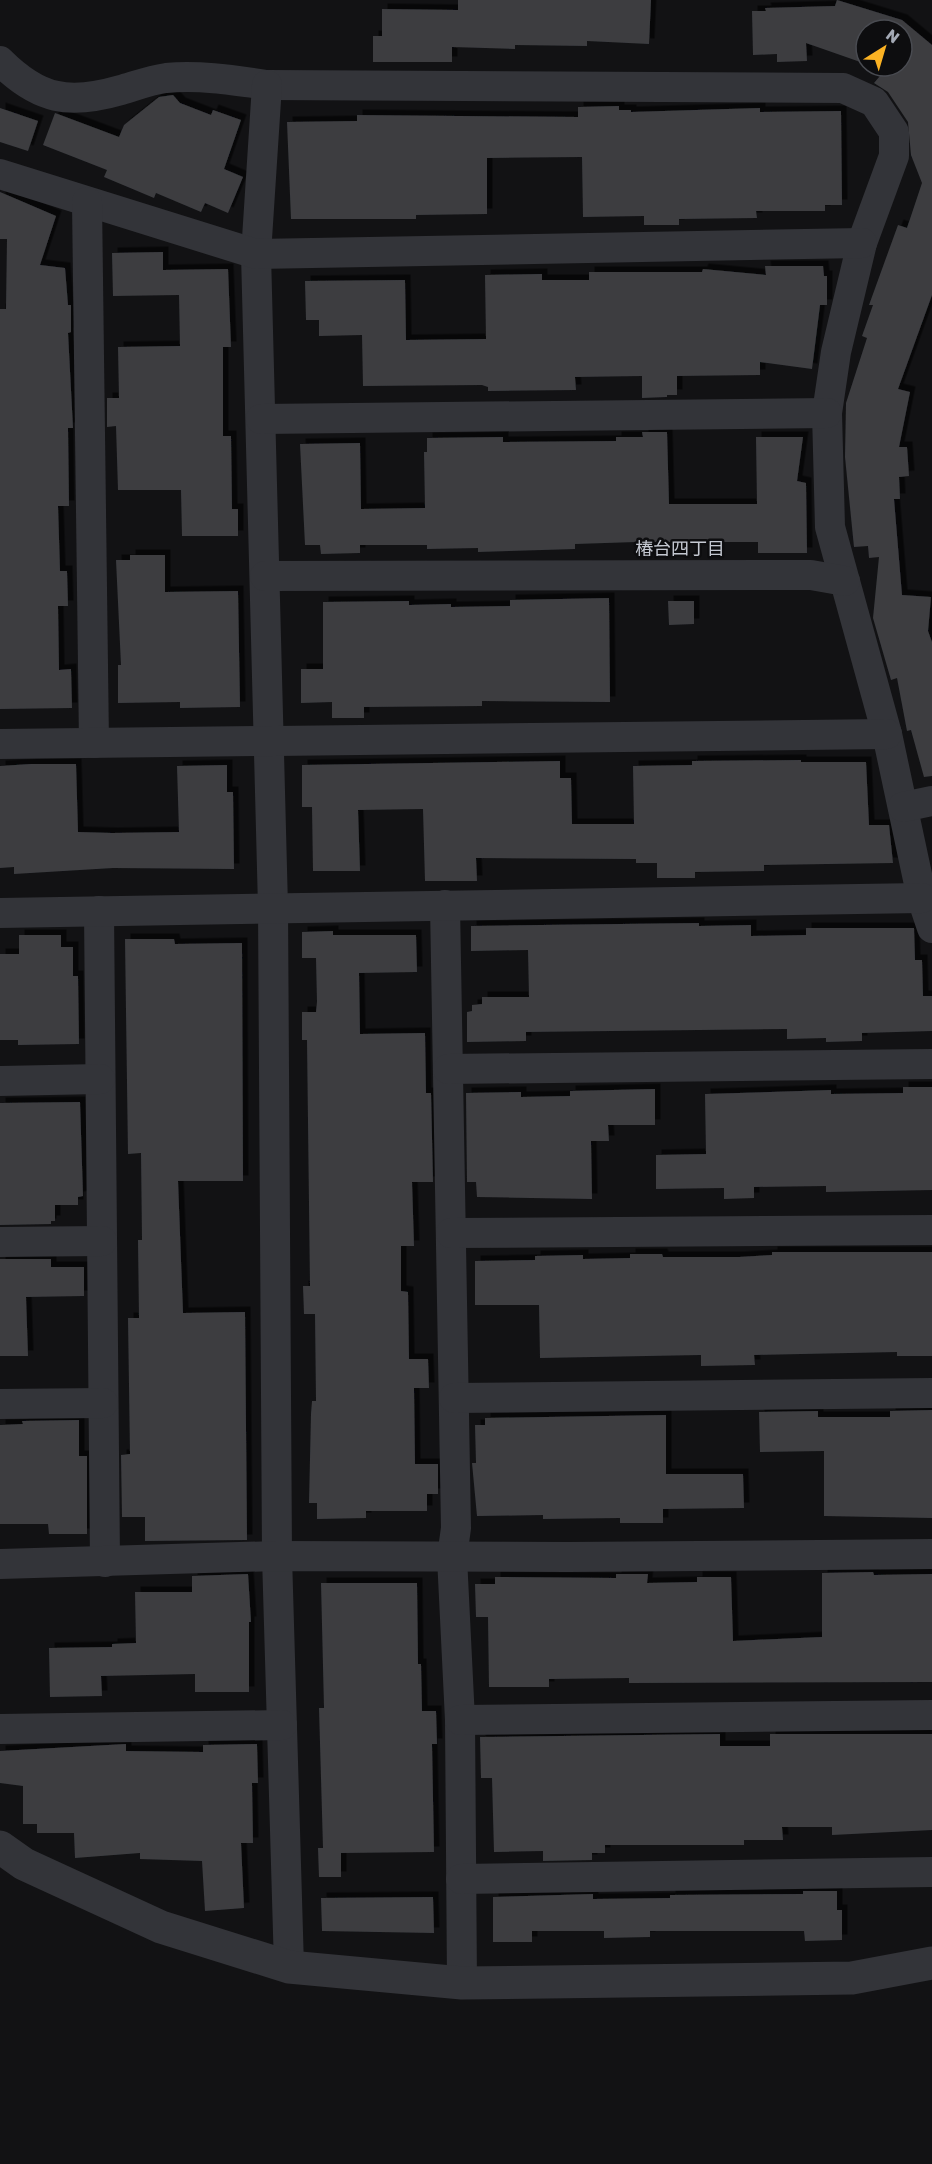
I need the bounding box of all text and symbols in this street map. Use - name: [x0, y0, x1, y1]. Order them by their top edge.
- north arrow: [854, 18, 914, 78]
- text: N: [882, 25, 903, 47]
- district label: 椿台四丁目: [635, 538, 725, 560]

